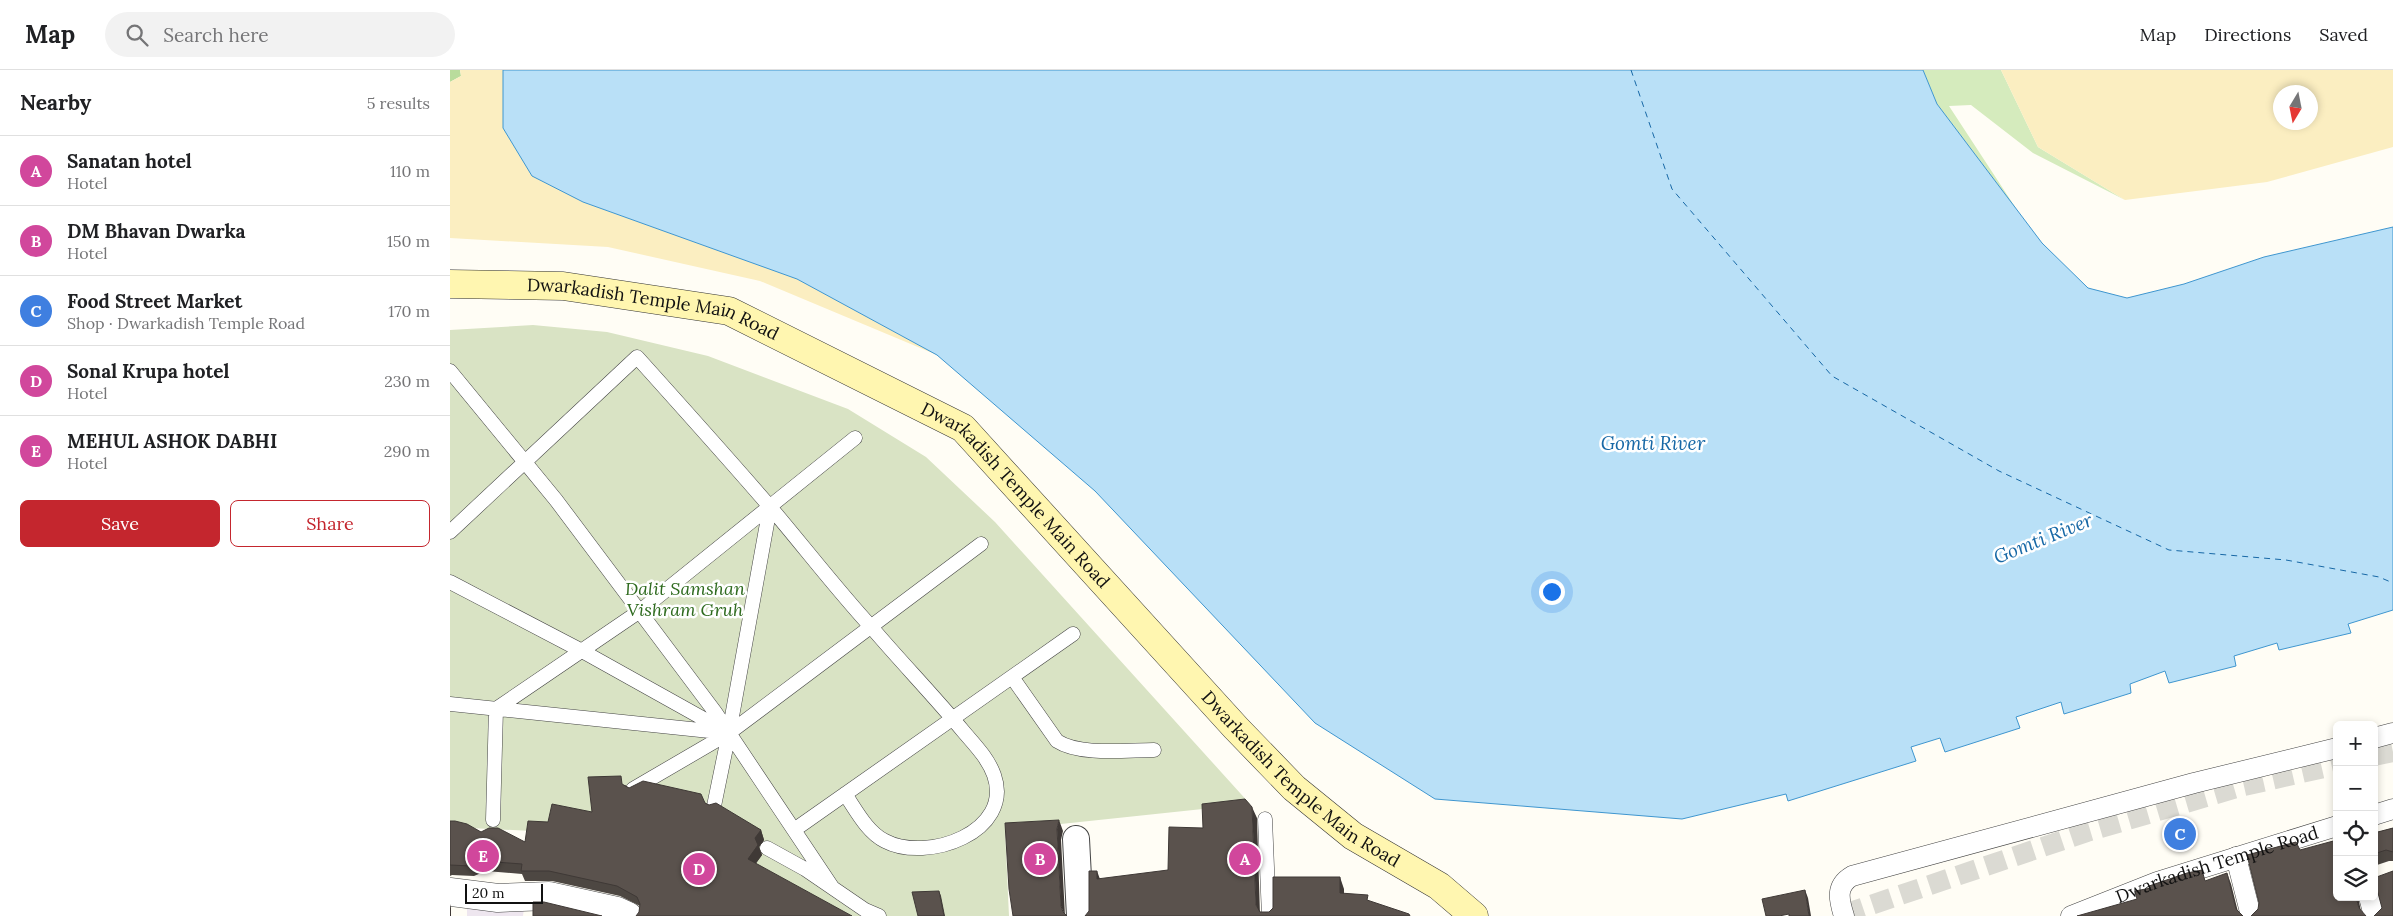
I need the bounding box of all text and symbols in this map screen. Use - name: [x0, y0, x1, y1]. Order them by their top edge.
- search box: [105, 12, 455, 57]
- text: Map: [25, 19, 75, 50]
- icon: search: [123, 21, 151, 49]
- text: Search here: [163, 23, 269, 47]
- text: Map: [2140, 23, 2176, 46]
- text: Directions: [2204, 23, 2291, 46]
- text: Saved: [2319, 23, 2368, 46]
- north arrow: [2273, 85, 2318, 130]
- text: Nearby: [20, 89, 91, 116]
- text: 5 results: [367, 93, 430, 113]
- text: Sanatan hotel: [67, 149, 192, 173]
- text: A: [31, 161, 41, 181]
- text: 110 m: [390, 161, 430, 181]
- text: Hotel: [67, 173, 108, 193]
- text: DM Bhavan Dwarka: [67, 219, 246, 243]
- text: B: [31, 231, 41, 251]
- text: 150 m: [387, 231, 430, 251]
- text: Hotel: [67, 243, 108, 263]
- street label: Dwarkadish Temple Main Road: [527, 273, 783, 345]
- text: Food Street Market: [67, 289, 242, 313]
- text: C: [30, 301, 42, 321]
- text: 170 m: [388, 301, 430, 321]
- text: Shop · Dwarkadish Temple Road: [67, 313, 305, 333]
- text: Sonal Krupa hotel: [67, 359, 229, 383]
- text: D: [30, 371, 42, 391]
- text: 230 m: [384, 371, 430, 391]
- text: Hotel: [67, 383, 108, 403]
- street label: Dwarkadish Temple Main Road: [917, 397, 1115, 593]
- text: MEHUL ASHOK DABHI: [67, 429, 277, 453]
- water label: Gomti River: [1601, 431, 1706, 455]
- text: E: [31, 441, 41, 461]
- text: 290 m: [384, 441, 430, 461]
- text: Hotel: [67, 453, 108, 473]
- button: Save: [20, 500, 220, 547]
- button: Share: [230, 500, 430, 547]
- water label: Gomti River: [1990, 507, 2096, 569]
- park label: Dalit Samshan Vishram Gruh: [625, 577, 745, 621]
- your location: [1539, 579, 1565, 605]
- street label: Dwarkadish Temple Main Road: [1197, 686, 1405, 872]
- map controls: [2333, 721, 2378, 901]
- button: +: [2333, 721, 2378, 766]
- button: −: [2333, 766, 2378, 811]
- button: locate: [2333, 811, 2378, 856]
- pin: C: [2164, 815, 2196, 853]
- street label: Dwarkadish Temple Road: [2112, 820, 2321, 908]
- pin: E: [467, 837, 499, 875]
- pin: B: [1024, 840, 1056, 878]
- pin: A: [1229, 840, 1261, 878]
- pin: D: [683, 850, 715, 888]
- button: layers: [2333, 856, 2378, 901]
- scale bar: [465, 881, 542, 904]
- text: 20 m: [472, 884, 504, 902]

